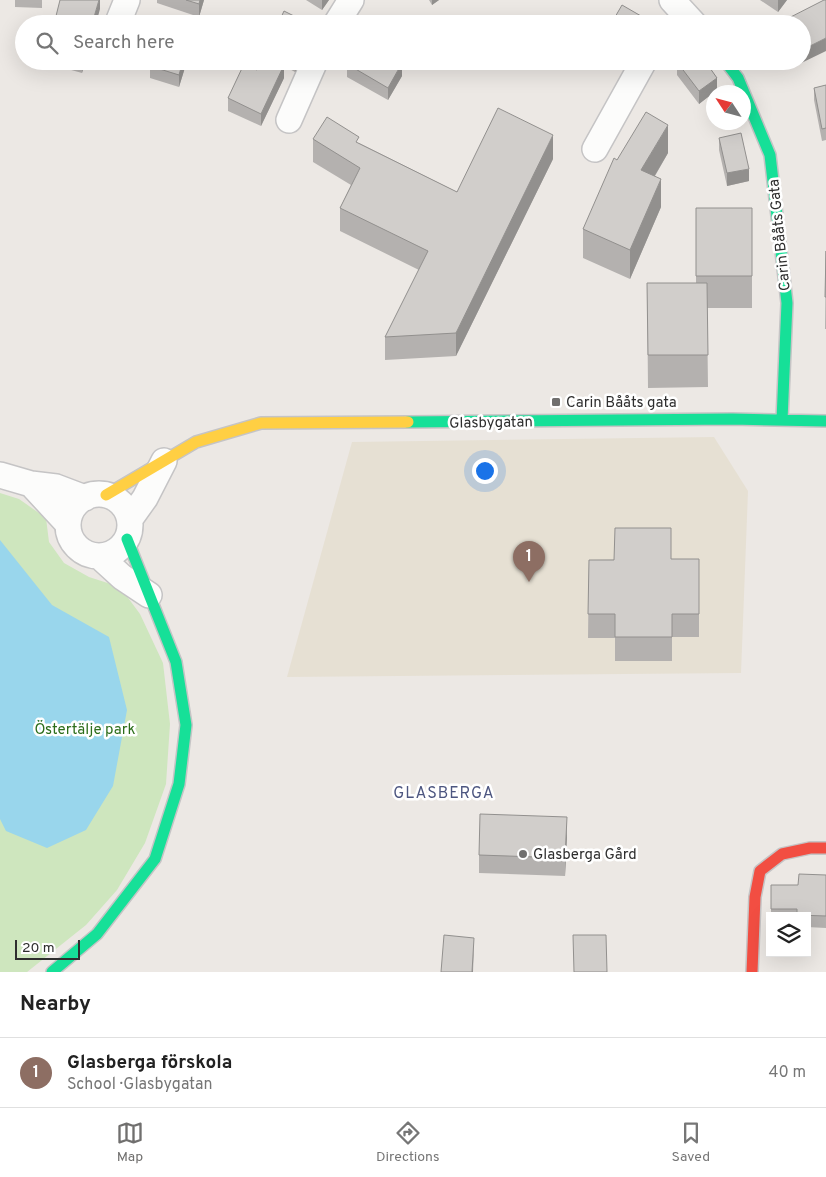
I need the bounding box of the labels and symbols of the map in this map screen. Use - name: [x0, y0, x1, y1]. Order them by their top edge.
- north arrow: [706, 85, 751, 130]
- street label: Carin Bååts Gata: [765, 178, 796, 292]
- place label: Carin Bååts gata: [566, 394, 677, 413]
- marker: Carin Bååts gata: [550, 396, 562, 408]
- street label: Glasbygatan: [449, 413, 533, 434]
- your location: [472, 458, 498, 484]
- pin: 1: [513, 541, 545, 582]
- park label: Östertälje park: [35, 720, 136, 740]
- district label: GLASBERGA: [393, 784, 495, 804]
- place label: Glasberga Gård: [533, 846, 637, 865]
- marker: Glasberga Gård: [517, 848, 529, 860]
- scale bar: [15, 937, 80, 960]

